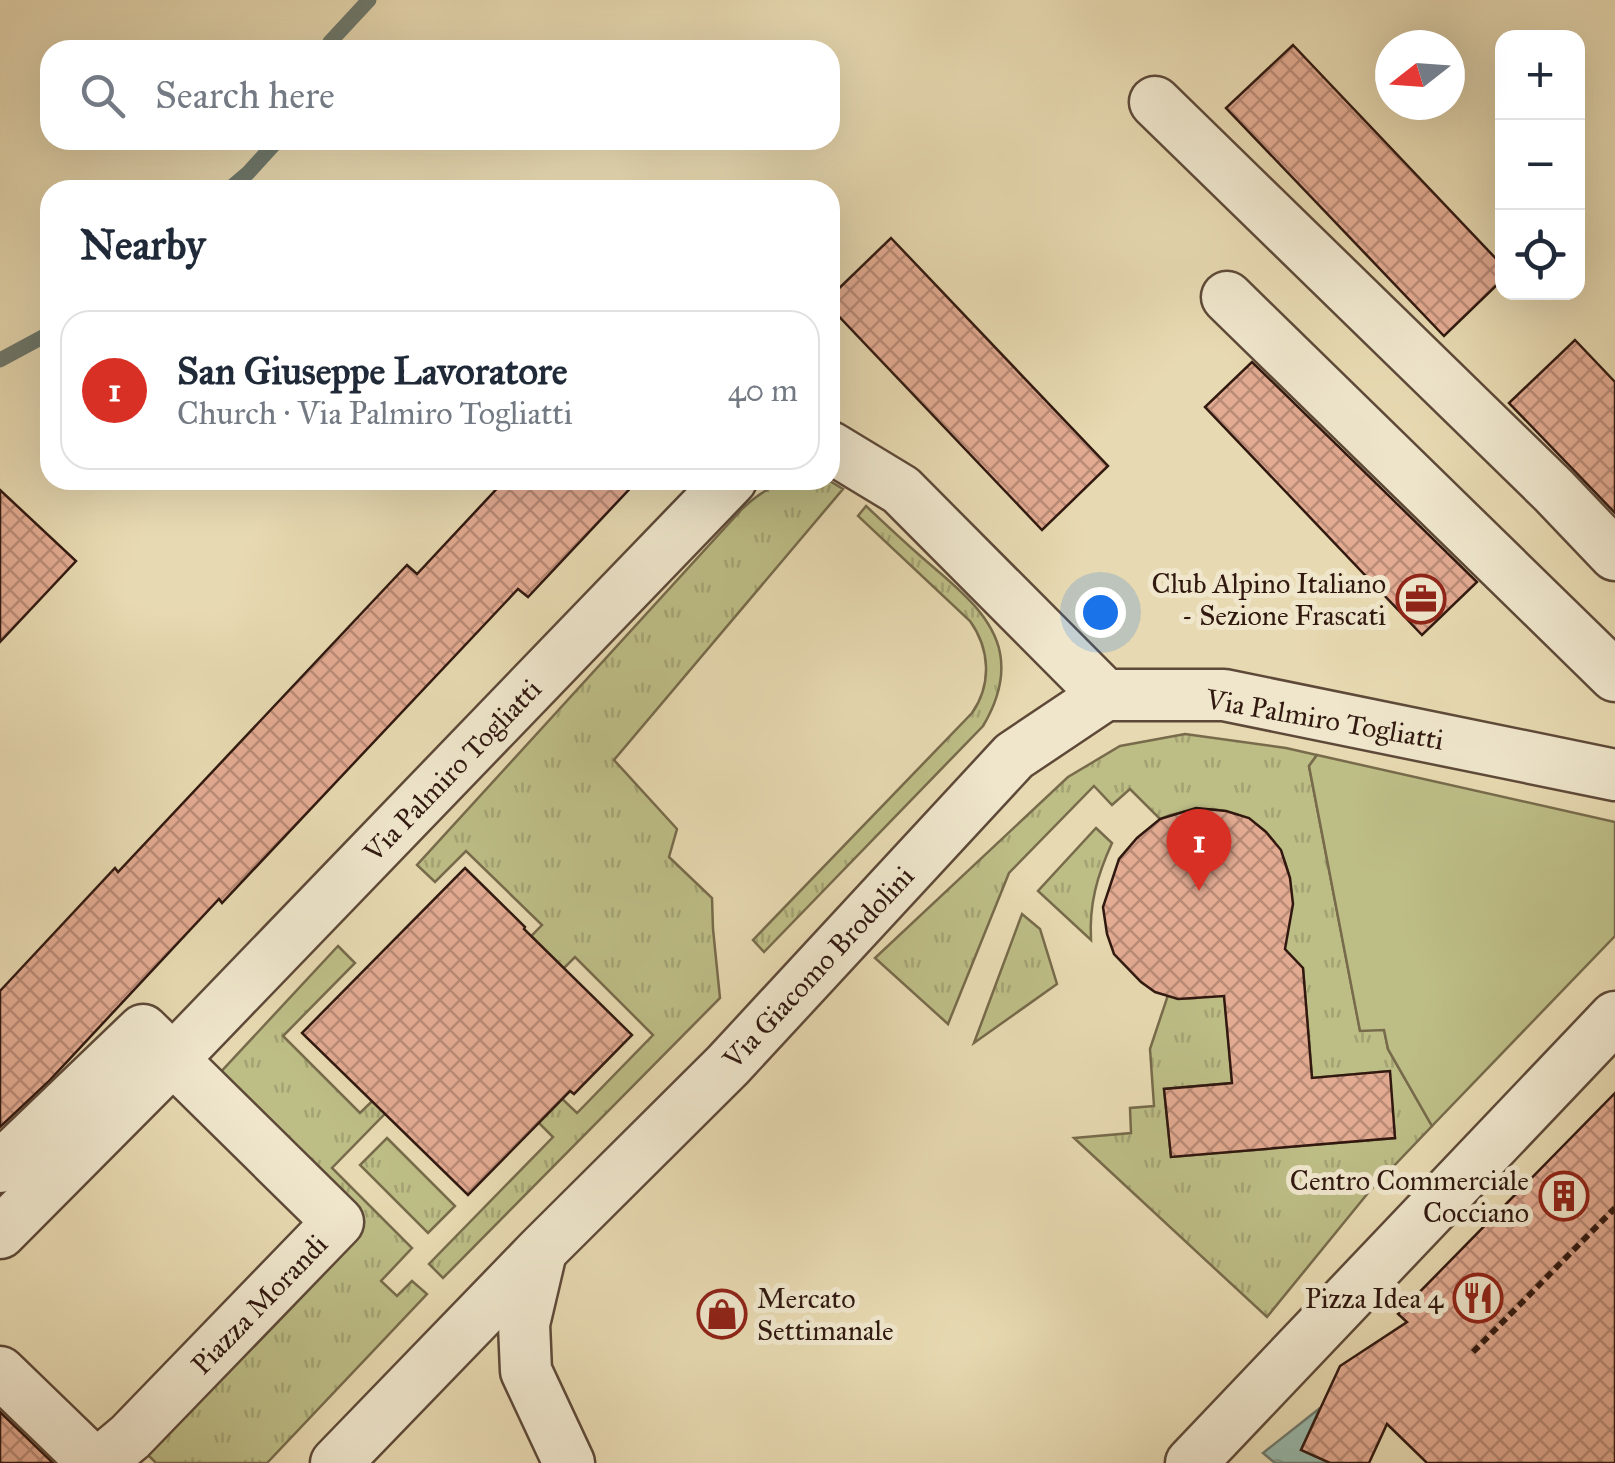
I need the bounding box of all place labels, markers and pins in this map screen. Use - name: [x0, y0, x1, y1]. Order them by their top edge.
- place label: Club Alpino Italiano - Sezione Frascati: [1152, 566, 1386, 633]
- office icon: Club Alpino Italiano - Sezione Frascati: [1395, 573, 1447, 625]
- pin: 1: [1166, 808, 1232, 891]
- place label: Centro Commerciale Cocciano: [1290, 1163, 1529, 1230]
- building icon: Centro Commerciale Cocciano: [1538, 1170, 1590, 1222]
- restaurant icon: Pizza Idea 4: [1452, 1272, 1504, 1324]
- place label: Mercato Settimanale: [757, 1281, 894, 1348]
- place label: Pizza Idea 4: [1305, 1281, 1444, 1316]
- shop icon: Mercato Settimanale: [696, 1288, 748, 1340]

